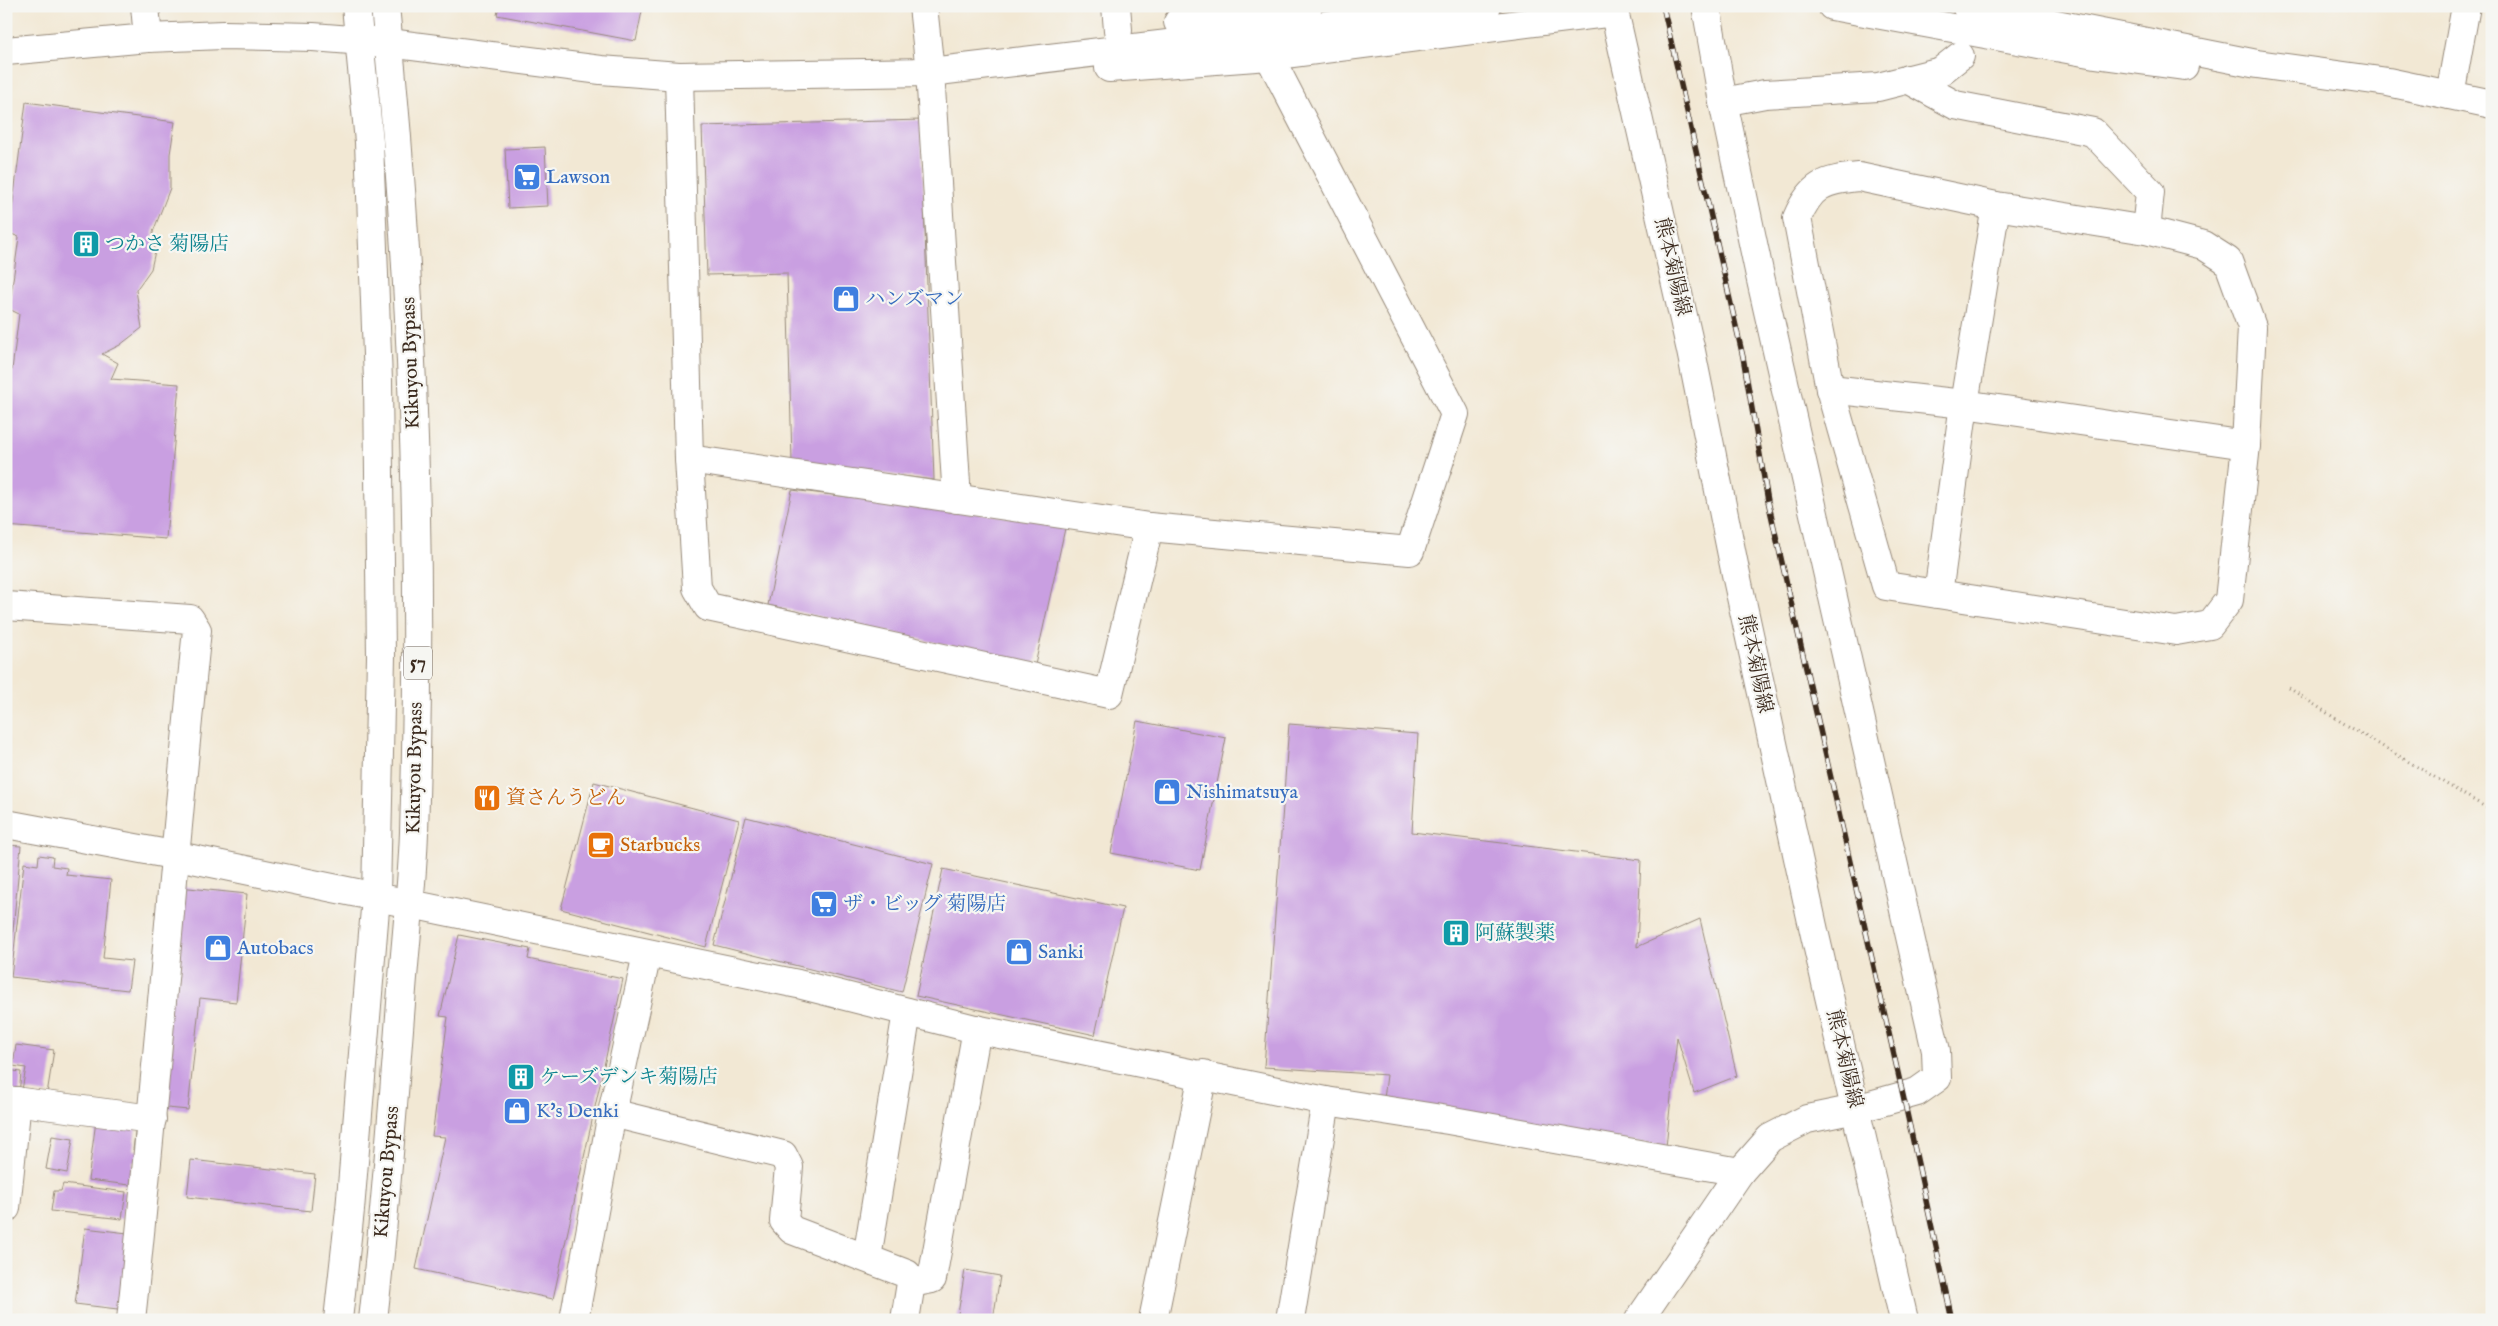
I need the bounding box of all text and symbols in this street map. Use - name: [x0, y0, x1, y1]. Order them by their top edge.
- supermarket icon: Lawson: [512, 162, 542, 192]
- place label: Lawson: [546, 165, 610, 190]
- street label: 熊本菊陽線: [1649, 215, 1695, 319]
- building icon: つかさ 菊陽店: [71, 229, 101, 259]
- place label: つかさ 菊陽店: [105, 232, 229, 257]
- shop icon: ハンズマン: [831, 284, 861, 314]
- place label: ハンズマン: [865, 287, 964, 312]
- street label: Kikuyou Bypass: [396, 296, 426, 430]
- street label: 熊本菊陽線: [1732, 612, 1778, 716]
- road number: 57: [404, 646, 432, 680]
- street label: Kikuyou Bypass: [401, 702, 429, 834]
- shop icon: Nishimatsuya: [1152, 777, 1182, 807]
- place label: Nishimatsuya: [1186, 780, 1299, 805]
- restaurant icon: 資さんうどん: [472, 783, 502, 813]
- place label: 資さんうどん: [506, 786, 626, 811]
- cafe icon: Starbucks: [586, 830, 616, 860]
- place label: Starbucks: [620, 833, 700, 858]
- supermarket icon: ザ・ビッグ 菊陽店: [809, 889, 839, 919]
- place label: ザ・ビッグ 菊陽店: [843, 892, 1007, 917]
- building icon: 阿蘇製薬: [1441, 918, 1471, 948]
- place label: 阿蘇製薬: [1475, 921, 1555, 946]
- shop icon: Autobacs: [203, 933, 233, 963]
- place label: Autobacs: [236, 936, 313, 961]
- shop icon: Sanki: [1004, 937, 1034, 967]
- place label: Sanki: [1038, 940, 1084, 965]
- street label: 熊本菊陽線: [1821, 1007, 1867, 1111]
- building icon: ケーズデンキ菊陽店: [506, 1062, 536, 1092]
- place label: ケーズデンキ菊陽店: [540, 1065, 718, 1090]
- shop icon: K's Denki: [502, 1096, 532, 1126]
- place label: K's Denki: [536, 1099, 619, 1124]
- street label: Kikuyou Bypass: [369, 1105, 405, 1239]

